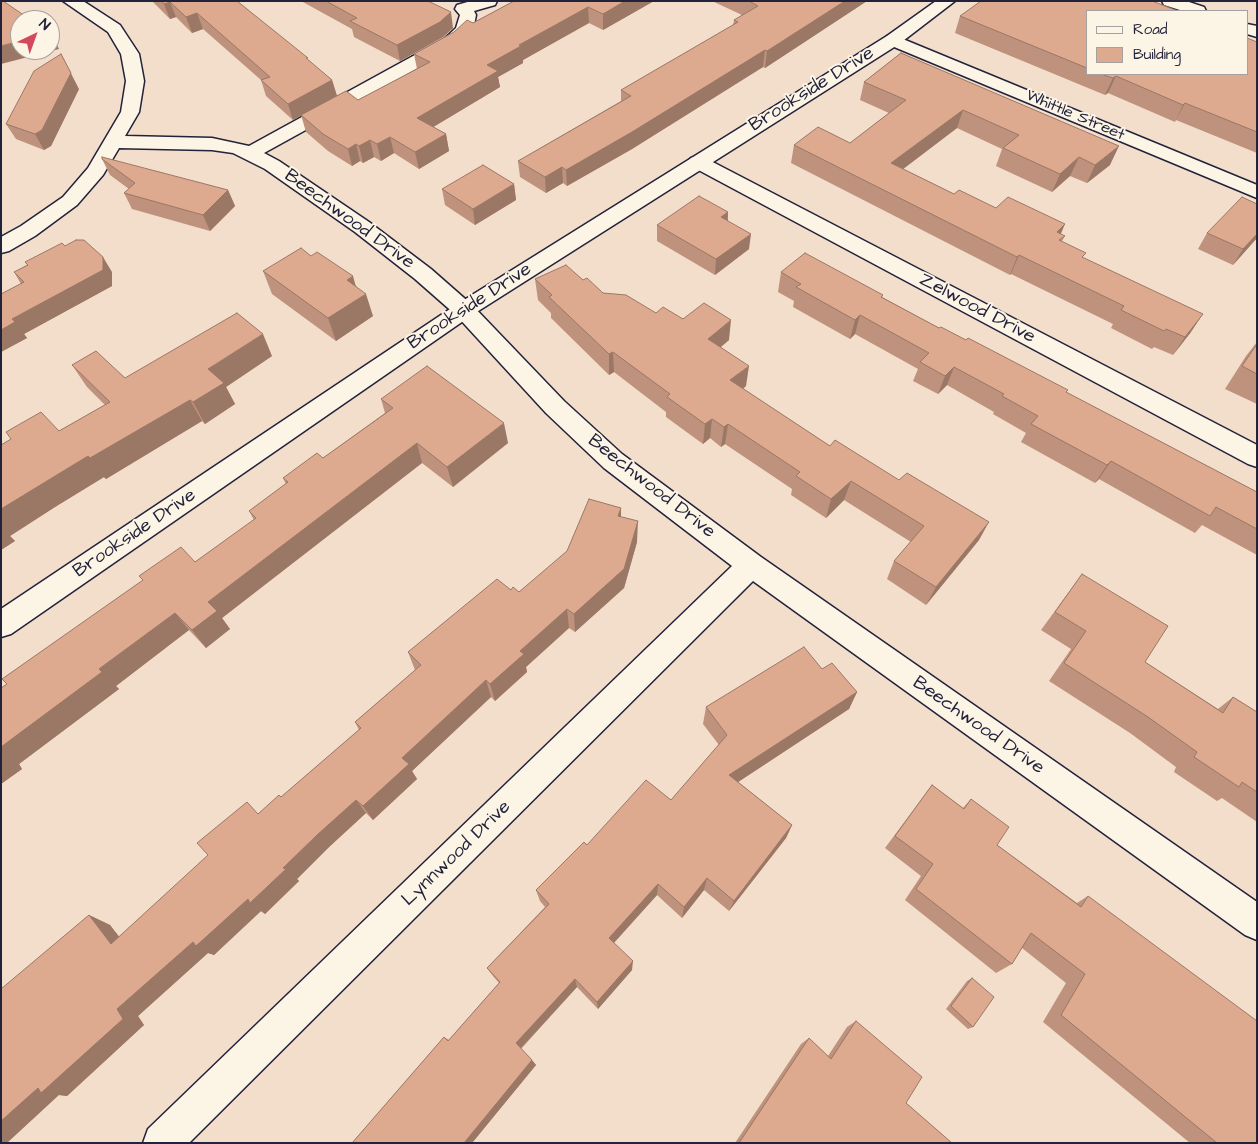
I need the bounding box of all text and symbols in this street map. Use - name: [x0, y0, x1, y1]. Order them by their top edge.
- north arrow: [10, 10, 60, 60]
- legend: [1086, 10, 1248, 75]
- text: N: [34, 14, 54, 35]
- text: Road: [1133, 19, 1167, 40]
- street label: Brookside Drive: [745, 42, 879, 138]
- text: Building: [1133, 44, 1181, 65]
- street label: Whittle Street: [1023, 87, 1127, 145]
- street label: Beechwood Drive: [279, 165, 419, 275]
- street label: Brookside Drive: [404, 259, 536, 355]
- street label: Zelwood Drive: [915, 269, 1039, 349]
- street label: Beechwood Drive: [583, 430, 719, 544]
- street label: Brookside Drive: [69, 485, 201, 583]
- street label: Beechwood Drive: [908, 672, 1048, 780]
- street label: Lynnwood Drive: [398, 796, 516, 912]

